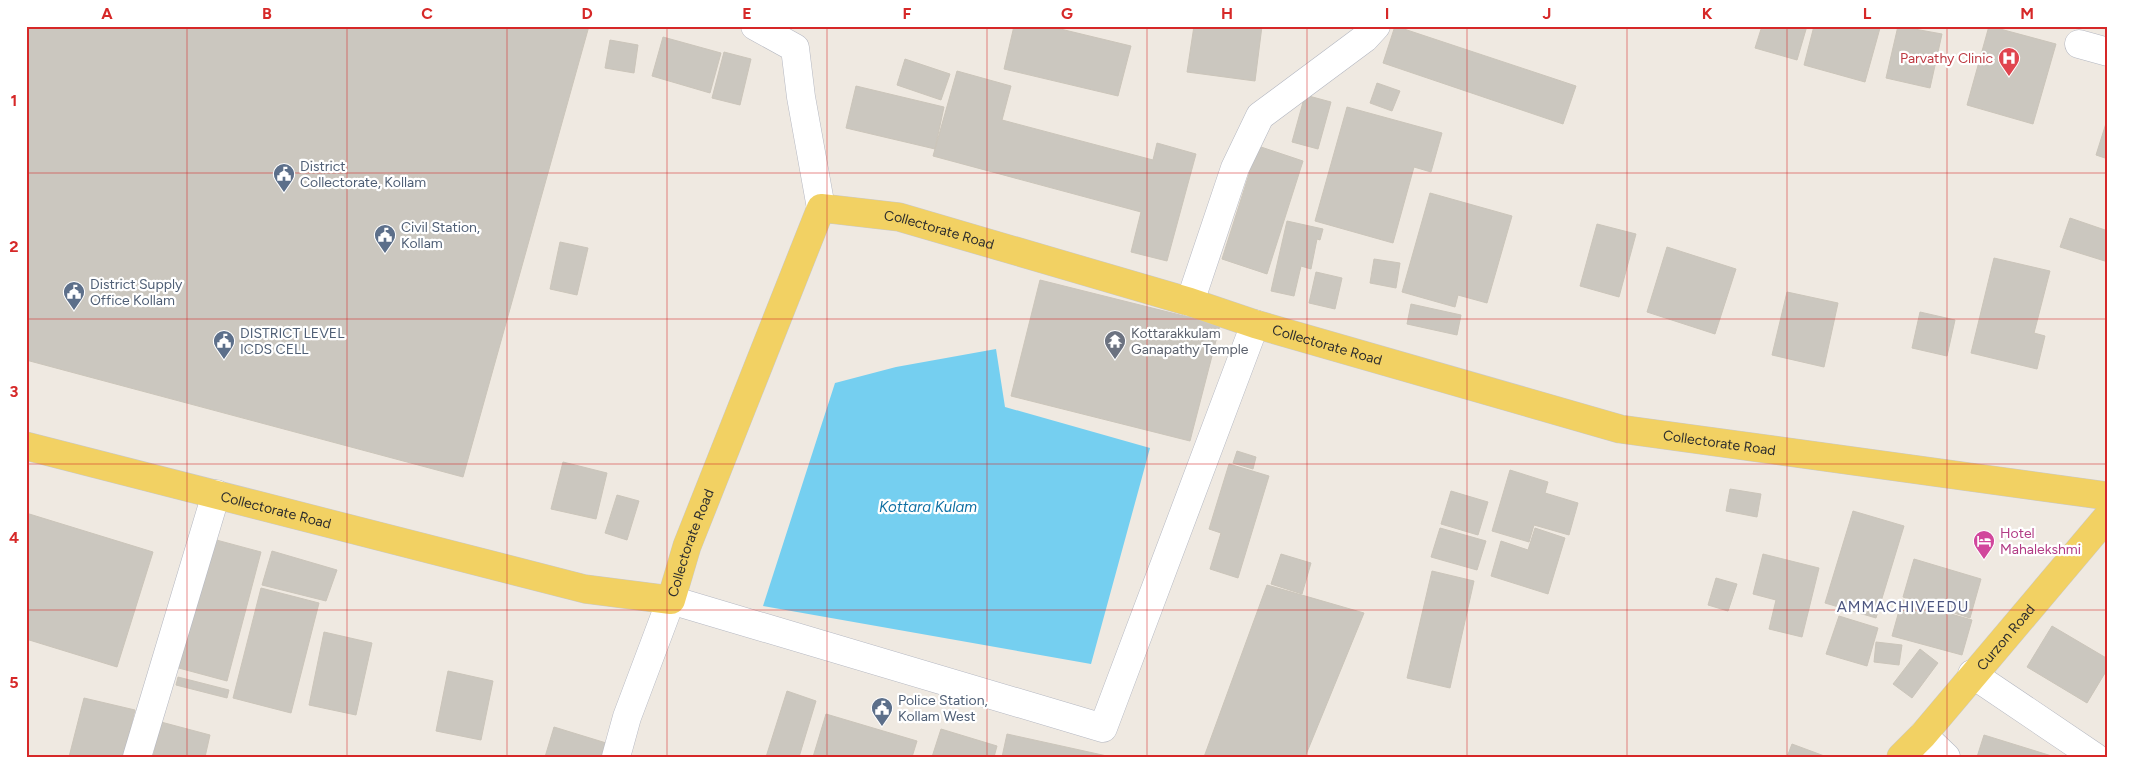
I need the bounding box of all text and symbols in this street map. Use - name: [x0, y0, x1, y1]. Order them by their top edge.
- text: A: [101, 4, 113, 23]
- text: B: [262, 4, 272, 23]
- text: C: [421, 4, 433, 23]
- text: D: [581, 4, 593, 23]
- text: E: [742, 4, 752, 23]
- text: F: [903, 4, 912, 23]
- text: G: [1061, 4, 1073, 23]
- text: H: [1221, 4, 1233, 23]
- text: I: [1385, 4, 1389, 23]
- text: J: [1543, 4, 1551, 23]
- text: K: [1702, 4, 1713, 23]
- text: L: [1863, 4, 1872, 23]
- text: M: [2020, 4, 2034, 23]
- hospital icon: Parvathy Clinic: [1997, 46, 2021, 77]
- place label: Parvathy Clinic: [1900, 50, 1993, 67]
- text: 1: [11, 91, 17, 110]
- place label: District Collectorate, Kollam: [300, 158, 426, 191]
- public building icon: District Collectorate, Kollam: [272, 162, 296, 193]
- street label: Collectorate Road: [883, 207, 996, 253]
- place label: Civil Station, Kollam: [401, 219, 480, 252]
- public building icon: Civil Station, Kollam: [373, 223, 397, 254]
- text: 2: [9, 237, 19, 256]
- place label: District Supply Office Kollam: [90, 276, 183, 309]
- public building icon: District Supply Office Kollam: [62, 280, 86, 311]
- street label: Collectorate Road: [1270, 321, 1384, 369]
- place label: DISTRICT LEVEL ICDS CELL: [240, 325, 345, 358]
- place label: Kottarakkulam Ganapathy Temple: [1131, 325, 1249, 358]
- public building icon: DISTRICT LEVEL ICDS CELL: [212, 329, 236, 360]
- temple icon: Kottarakkulam Ganapathy Temple: [1103, 329, 1127, 360]
- text: 3: [10, 382, 19, 401]
- street label: Collectorate Road: [1662, 426, 1777, 459]
- street label: Collectorate Road: [664, 486, 717, 599]
- street label: Collectorate Road: [219, 488, 333, 532]
- water label: Kottara Kulam: [879, 498, 977, 516]
- place label: Hotel Mahalekshmi: [2000, 525, 2081, 558]
- text: 4: [9, 528, 19, 547]
- hotel icon: Hotel Mahalekshmi: [1972, 529, 1996, 560]
- district label: AMMACHIVEEDU: [1837, 598, 1969, 616]
- street label: Curzon Road: [1973, 601, 2038, 674]
- text: 5: [9, 673, 19, 692]
- place label: Police Station, Kollam West: [898, 692, 988, 725]
- public building icon: Police Station, Kollam West: [870, 696, 894, 727]

